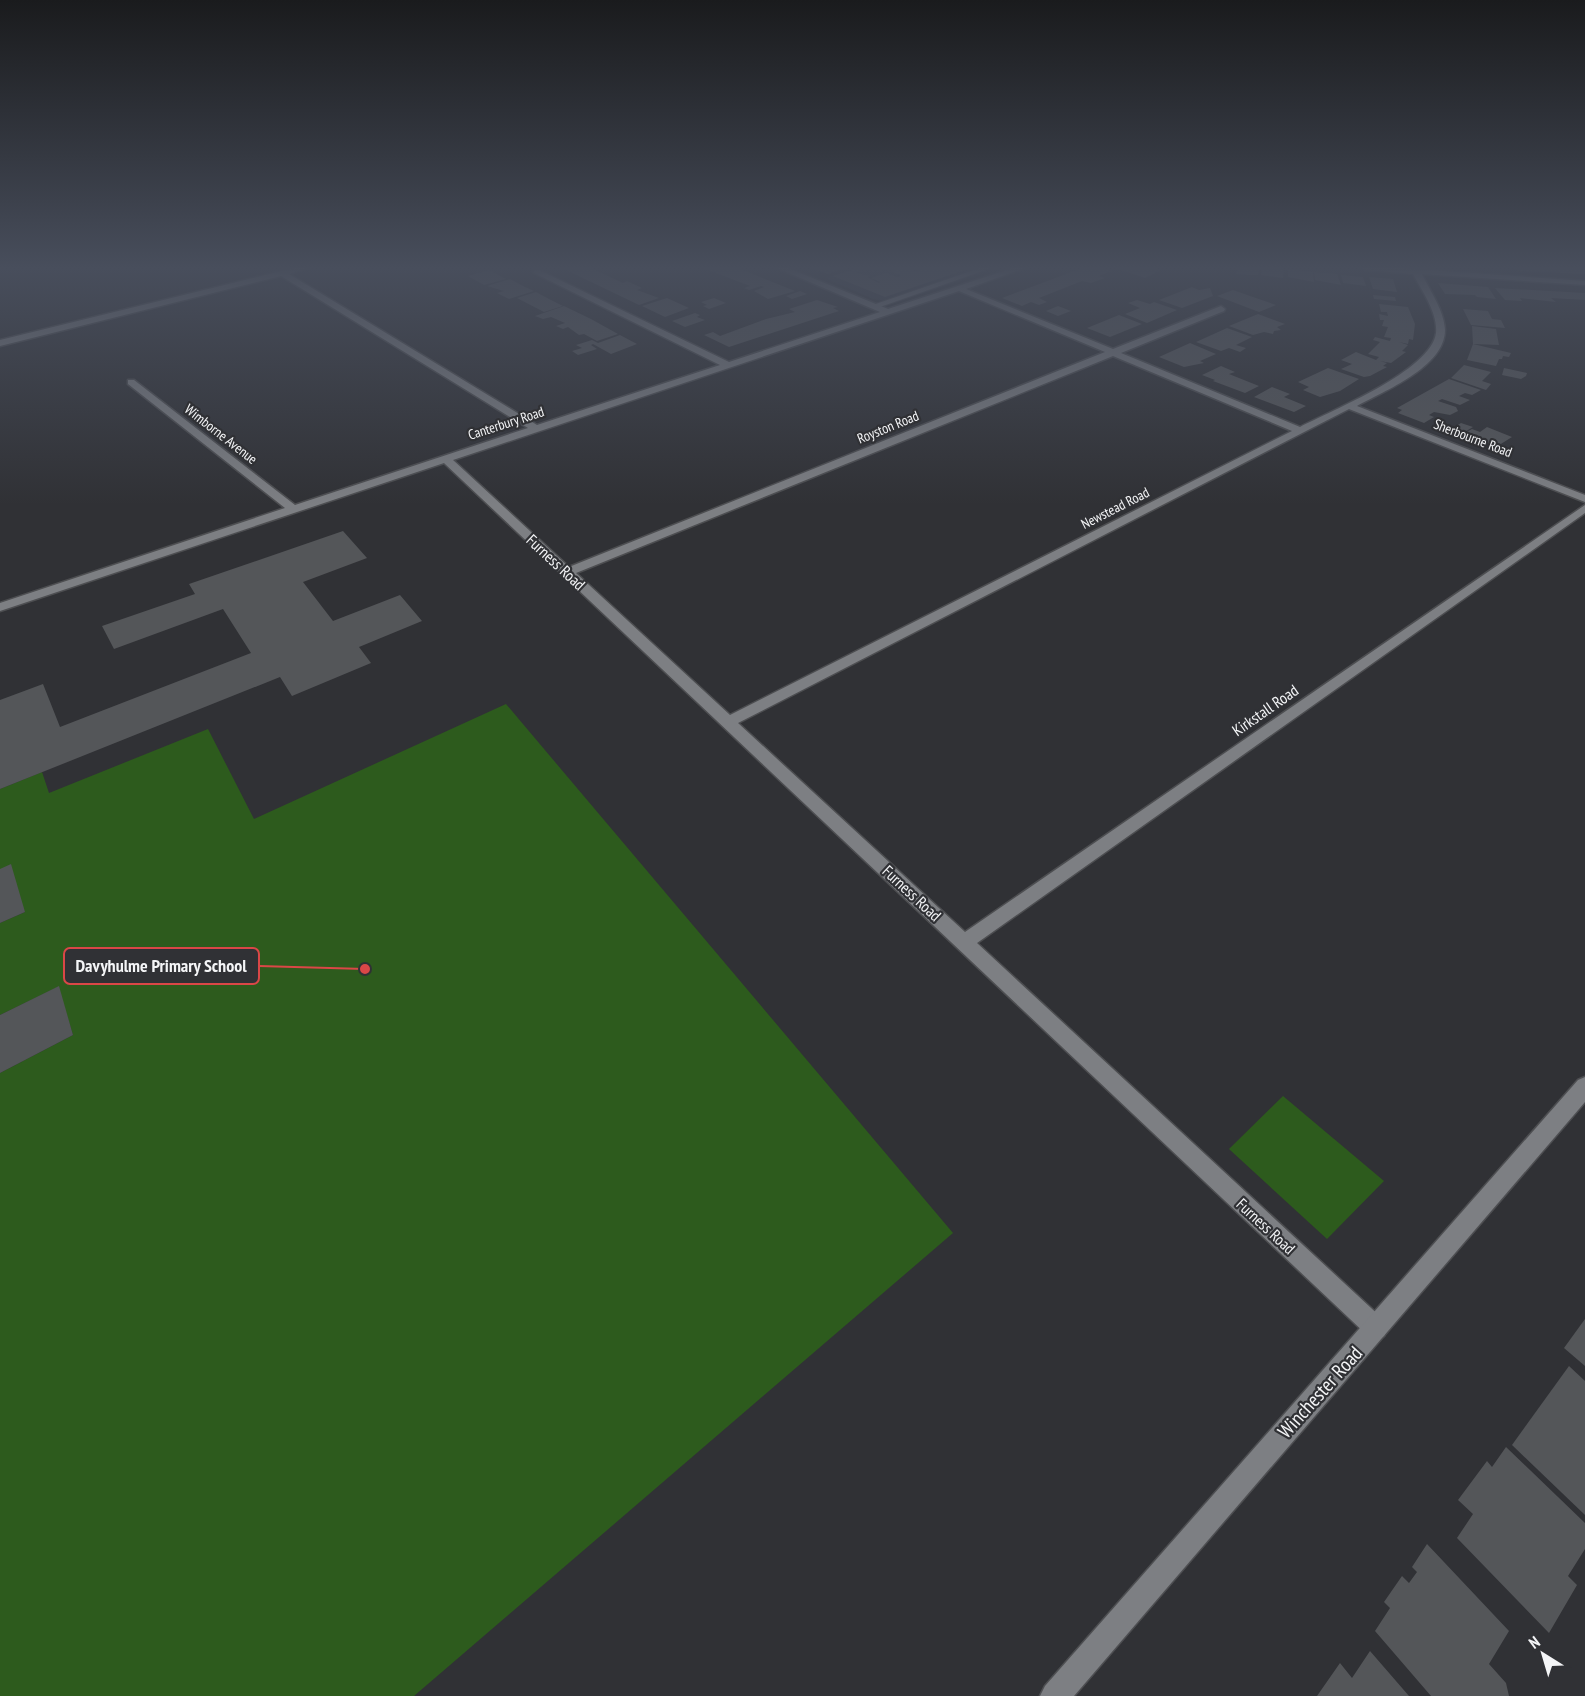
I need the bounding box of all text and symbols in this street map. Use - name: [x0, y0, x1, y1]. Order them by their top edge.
- street label: Wimborne Avenue: [181, 400, 261, 468]
- street label: Canterbury Road: [466, 402, 546, 444]
- street label: Royston Road: [855, 407, 921, 447]
- street label: Sherbourne Road: [1431, 415, 1515, 461]
- street label: Newstead Road: [1078, 483, 1152, 533]
- street label: Furness Road: [522, 530, 590, 594]
- street label: Kirkstall Road: [1228, 680, 1302, 740]
- street label: Furness Road: [878, 861, 946, 925]
- callout: Davyhulme Primary School: [64, 948, 259, 984]
- text: Davyhulme Primary School: [75, 954, 247, 977]
- street label: Furness Road: [1232, 1194, 1300, 1258]
- street label: Winchester Road: [1272, 1341, 1368, 1443]
- north arrow: [1513, 1624, 1573, 1684]
- text: N: [1525, 1631, 1543, 1653]

